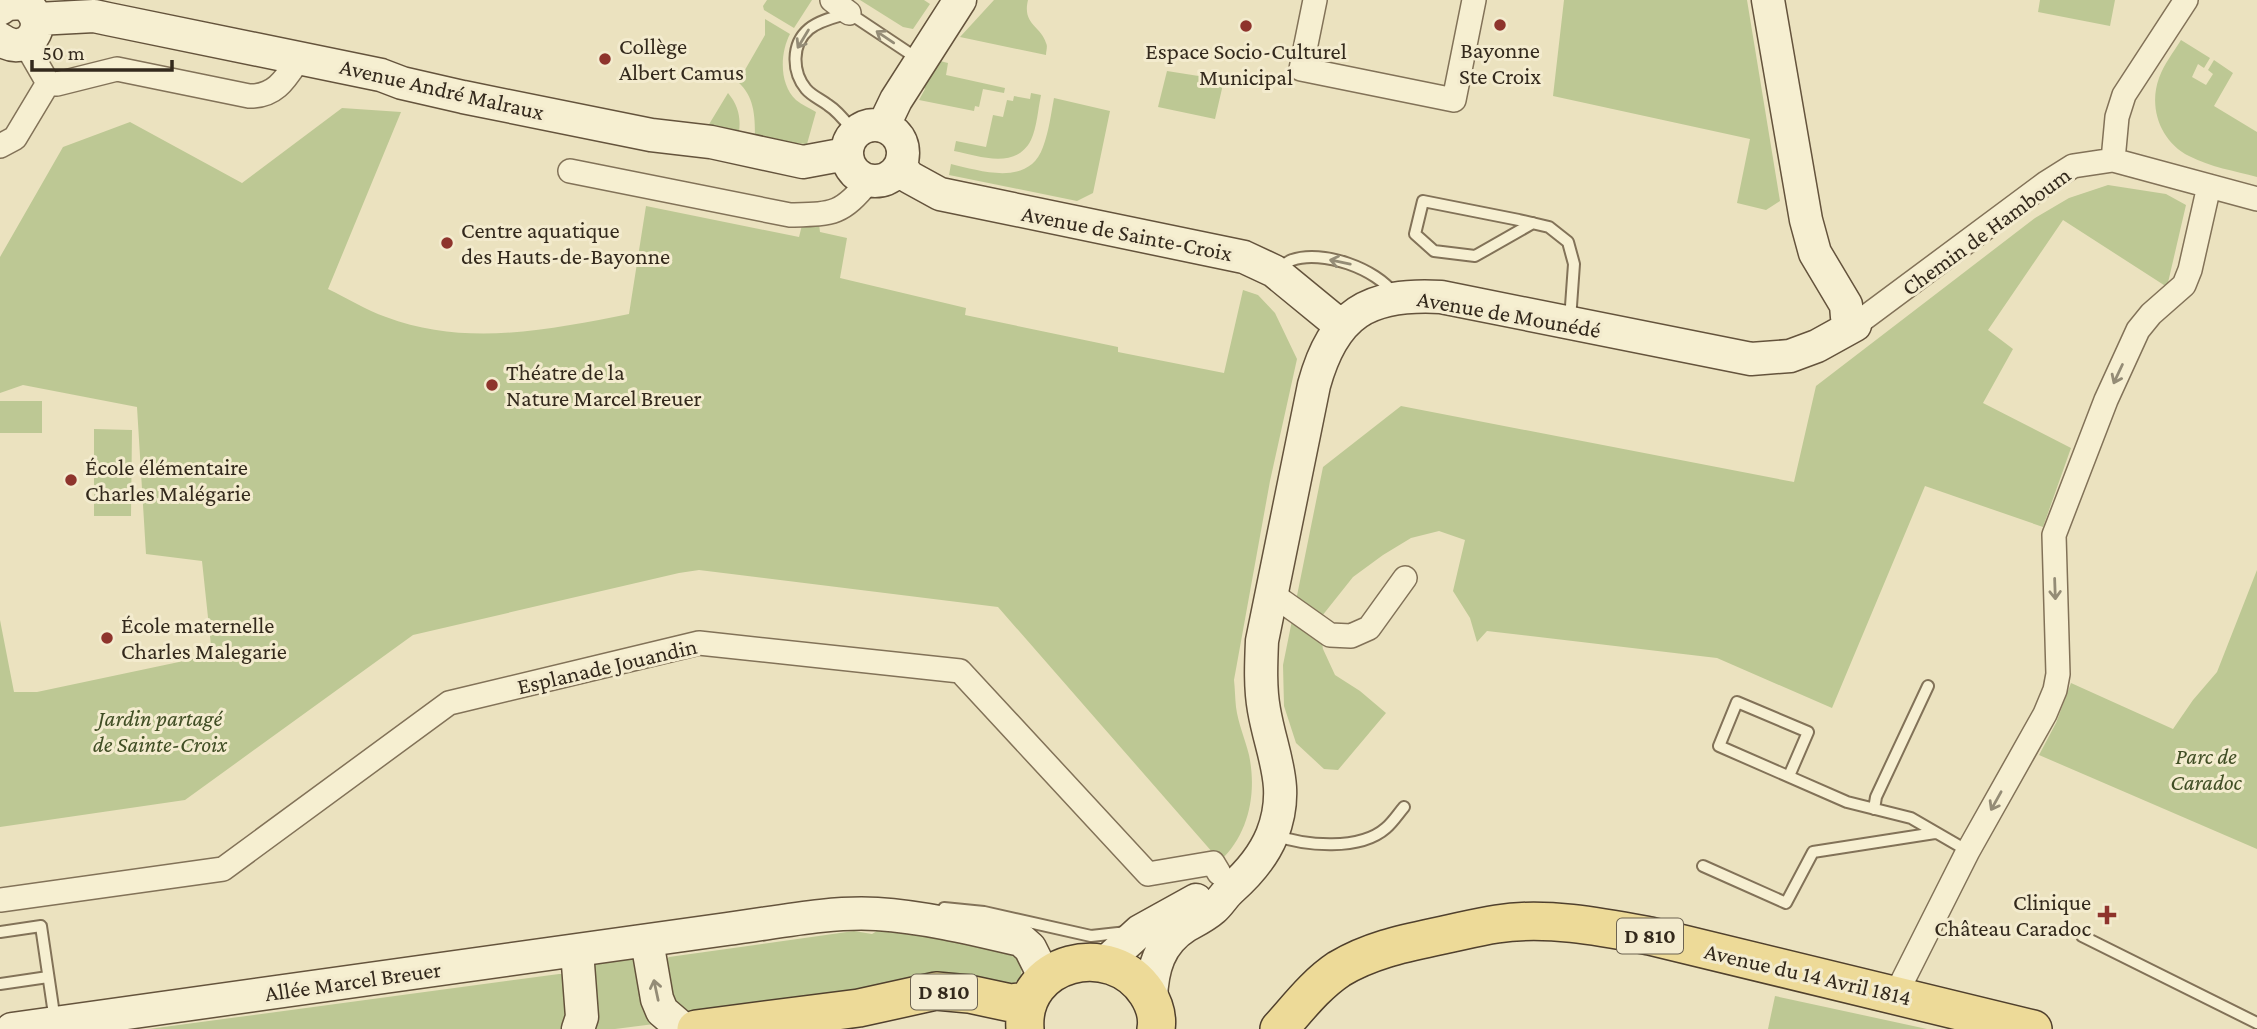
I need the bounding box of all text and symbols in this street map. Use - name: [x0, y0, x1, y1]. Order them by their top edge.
- marker: Bayonne Ste Croix: [1492, 17, 1508, 33]
- marker: Espace Socio-Culturel Municipal: [1238, 18, 1254, 34]
- scale bar: [32, 28, 172, 72]
- one-way arrow: [796, 29, 810, 49]
- one-way arrow: [876, 29, 895, 44]
- place label: Collège Albert Camus: [619, 33, 744, 85]
- place label: Bayonne Ste Croix: [1459, 37, 1541, 89]
- place label: Espace Socio-Culturel Municipal: [1145, 38, 1347, 90]
- text: 50 m: [42, 41, 85, 65]
- marker: Collège Albert Camus: [597, 51, 613, 67]
- street label: Avenue André Malraux: [337, 53, 547, 125]
- street label: Chemin de Hamboum: [1897, 161, 2075, 301]
- street label: Avenue de Sainte-Croix: [1019, 200, 1235, 266]
- place label: Centre aquatique des Hauts-de-Bayonne: [461, 217, 670, 269]
- marker: Centre aquatique des Hauts-de-Bayonne: [439, 235, 455, 251]
- one-way arrow: [1329, 255, 1352, 269]
- street label: Avenue de Mounédé: [1415, 285, 1603, 343]
- place label: Théatre de la Nature Marcel Breuer: [506, 359, 702, 411]
- one-way arrow: [2111, 363, 2124, 384]
- marker: Théatre de la Nature Marcel Breuer: [484, 377, 500, 393]
- place label: École élémentaire Charles Malégarie: [85, 454, 251, 506]
- marker: École élémentaire Charles Malégarie: [63, 472, 79, 488]
- one-way arrow: [2048, 577, 2062, 600]
- place label: École maternelle Charles Malegarie: [121, 612, 287, 664]
- marker: École maternelle Charles Malegarie: [99, 630, 115, 646]
- street label: Esplanade Jouandin: [515, 633, 699, 699]
- park label: Jardin partagé de Sainte-Croix: [93, 705, 227, 757]
- park label: Parc de Caradoc: [2170, 743, 2243, 795]
- one-way arrow: [1989, 790, 2002, 811]
- place label: Clinique Château Caradoc: [1934, 889, 2091, 941]
- marker: Clinique Château Caradoc: [2097, 905, 2117, 925]
- road number: D 810: [1617, 918, 1683, 954]
- street label: Avenue du 14 Avril 1814: [1702, 938, 1914, 1010]
- street label: Allée Marcel Breuer: [263, 956, 443, 1006]
- road number: D 810: [911, 974, 977, 1010]
- one-way arrow: [648, 979, 662, 1002]

